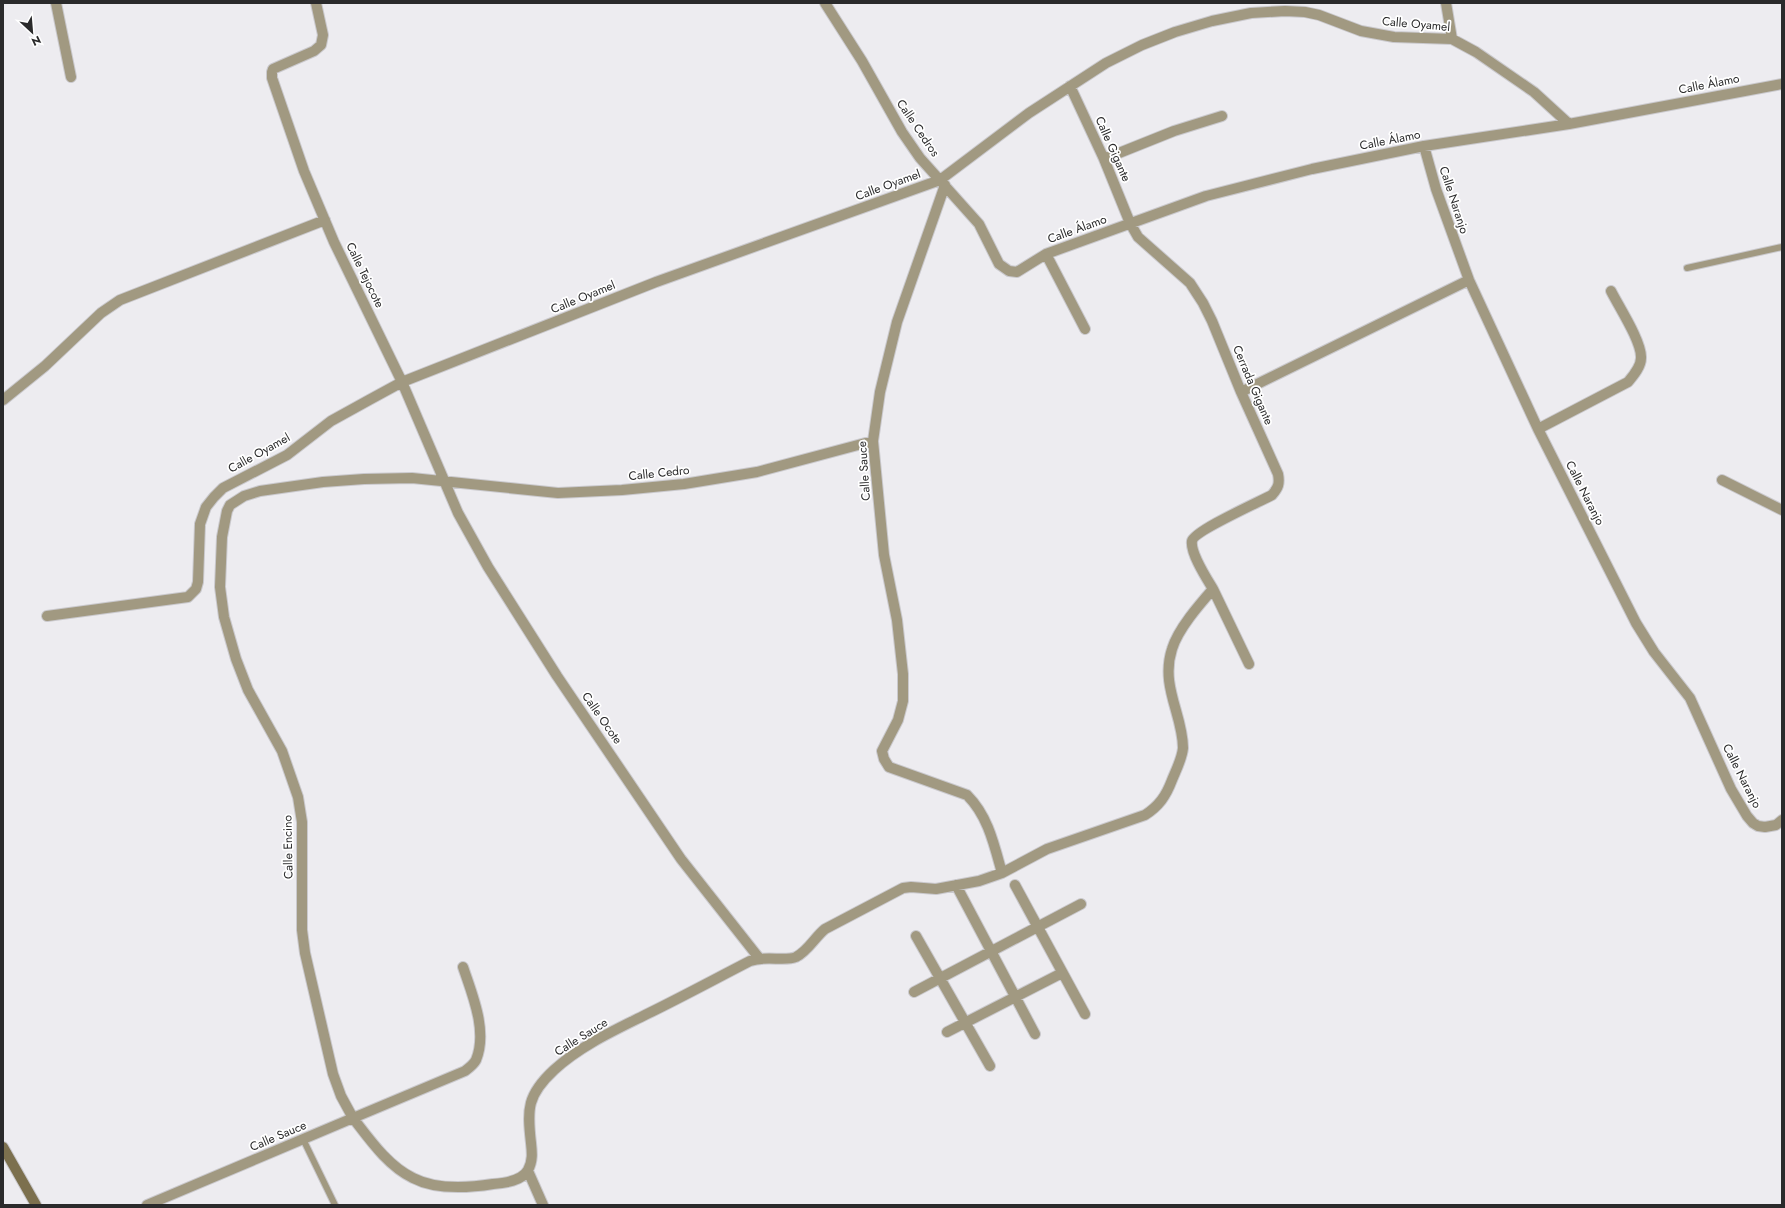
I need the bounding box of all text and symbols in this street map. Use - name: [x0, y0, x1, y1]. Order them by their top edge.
- north arrow: [12, 12, 52, 52]
- street label: Calle Oyamel: [1381, 12, 1451, 36]
- text: N: [29, 32, 44, 50]
- street label: Calle Álamo: [1677, 69, 1741, 99]
- street label: Calle Cedros: [892, 96, 944, 160]
- street label: Calle Gigante: [1091, 114, 1135, 184]
- street label: Calle Álamo: [1358, 125, 1422, 155]
- street label: Calle Naranjo: [1435, 164, 1474, 237]
- street label: Calle Oyamel: [853, 165, 923, 205]
- street label: Calle Álamo: [1045, 210, 1109, 248]
- street label: Calle Tejocote: [341, 239, 389, 311]
- street label: Calle Oyamel: [548, 276, 618, 318]
- street label: Cerrada Gigante: [1228, 342, 1278, 428]
- street label: Calle Oyamel: [225, 429, 293, 477]
- street label: Calle Sauce: [853, 441, 875, 501]
- street label: Calle Naranjo: [1561, 458, 1609, 529]
- street label: Calle Cedro: [628, 461, 691, 485]
- street label: Calle Ocote: [577, 688, 627, 748]
- street label: Calle Naranjo: [1718, 741, 1766, 812]
- street label: Calle Encino: [278, 814, 298, 879]
- street label: Calle Sauce: [551, 1014, 611, 1060]
- street label: Calle Sauce: [247, 1116, 309, 1156]

